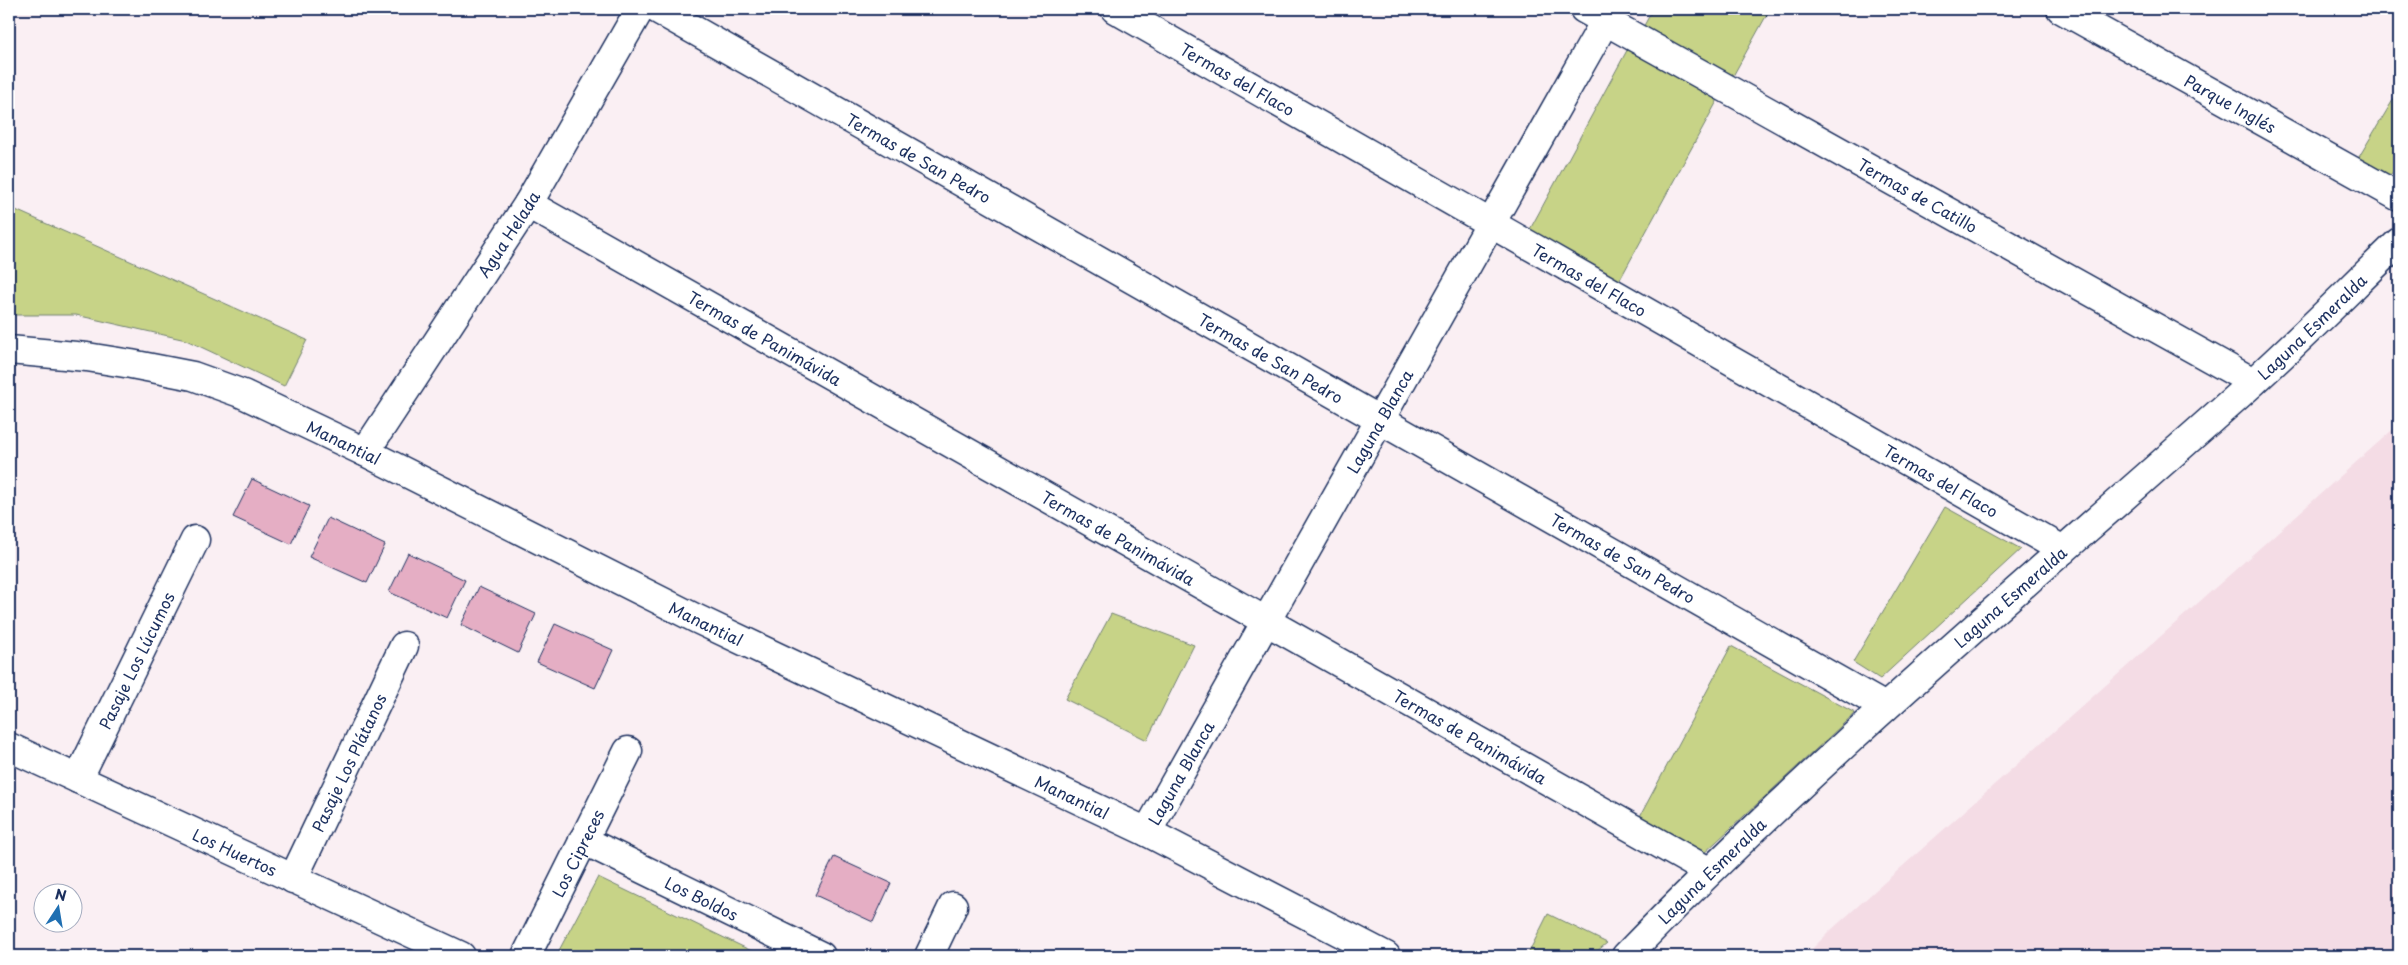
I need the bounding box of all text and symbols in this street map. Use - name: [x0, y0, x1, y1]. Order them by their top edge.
- street label: Termas del Flaco: [1176, 37, 1300, 121]
- street label: Parque Inglés: [2180, 68, 2281, 138]
- street label: Termas de San Pedro: [842, 107, 996, 209]
- street label: Termas de Catillo: [1853, 152, 1982, 238]
- street label: Agua Helada: [471, 186, 545, 282]
- street label: Termas del Flaco: [1527, 237, 1651, 322]
- street label: Laguna Esmeralda: [2252, 268, 2372, 385]
- street label: Termas de Panimávida: [683, 285, 846, 391]
- street label: Termas de San Pedro: [1194, 307, 1348, 409]
- street label: Laguna Blanca: [1340, 365, 1418, 477]
- street label: Manantial: [303, 414, 385, 470]
- street label: Termas del Flaco: [1879, 438, 2003, 523]
- street label: Termas de Panimávida: [1037, 484, 1200, 591]
- street label: Termas de San Pedro: [1546, 507, 1700, 609]
- street label: Laguna Esmeralda: [1948, 540, 2072, 653]
- street label: Pasaje Los Lúcumos: [92, 588, 180, 733]
- street label: Manantial: [665, 595, 747, 651]
- street label: Termas de Panimávida: [1388, 683, 1551, 790]
- street label: Pasaje Los Plátanos: [305, 689, 392, 836]
- street label: Laguna Blanca: [1141, 716, 1219, 829]
- street label: Manantial: [1031, 769, 1113, 824]
- street label: Los Cipreces: [545, 805, 609, 901]
- street label: Laguna Esmeralda: [1652, 812, 1771, 929]
- street label: Los Huertos: [189, 822, 281, 881]
- street label: Los Boldos: [661, 870, 742, 926]
- north arrow: [32, 882, 82, 932]
- text: N: [53, 883, 68, 906]

